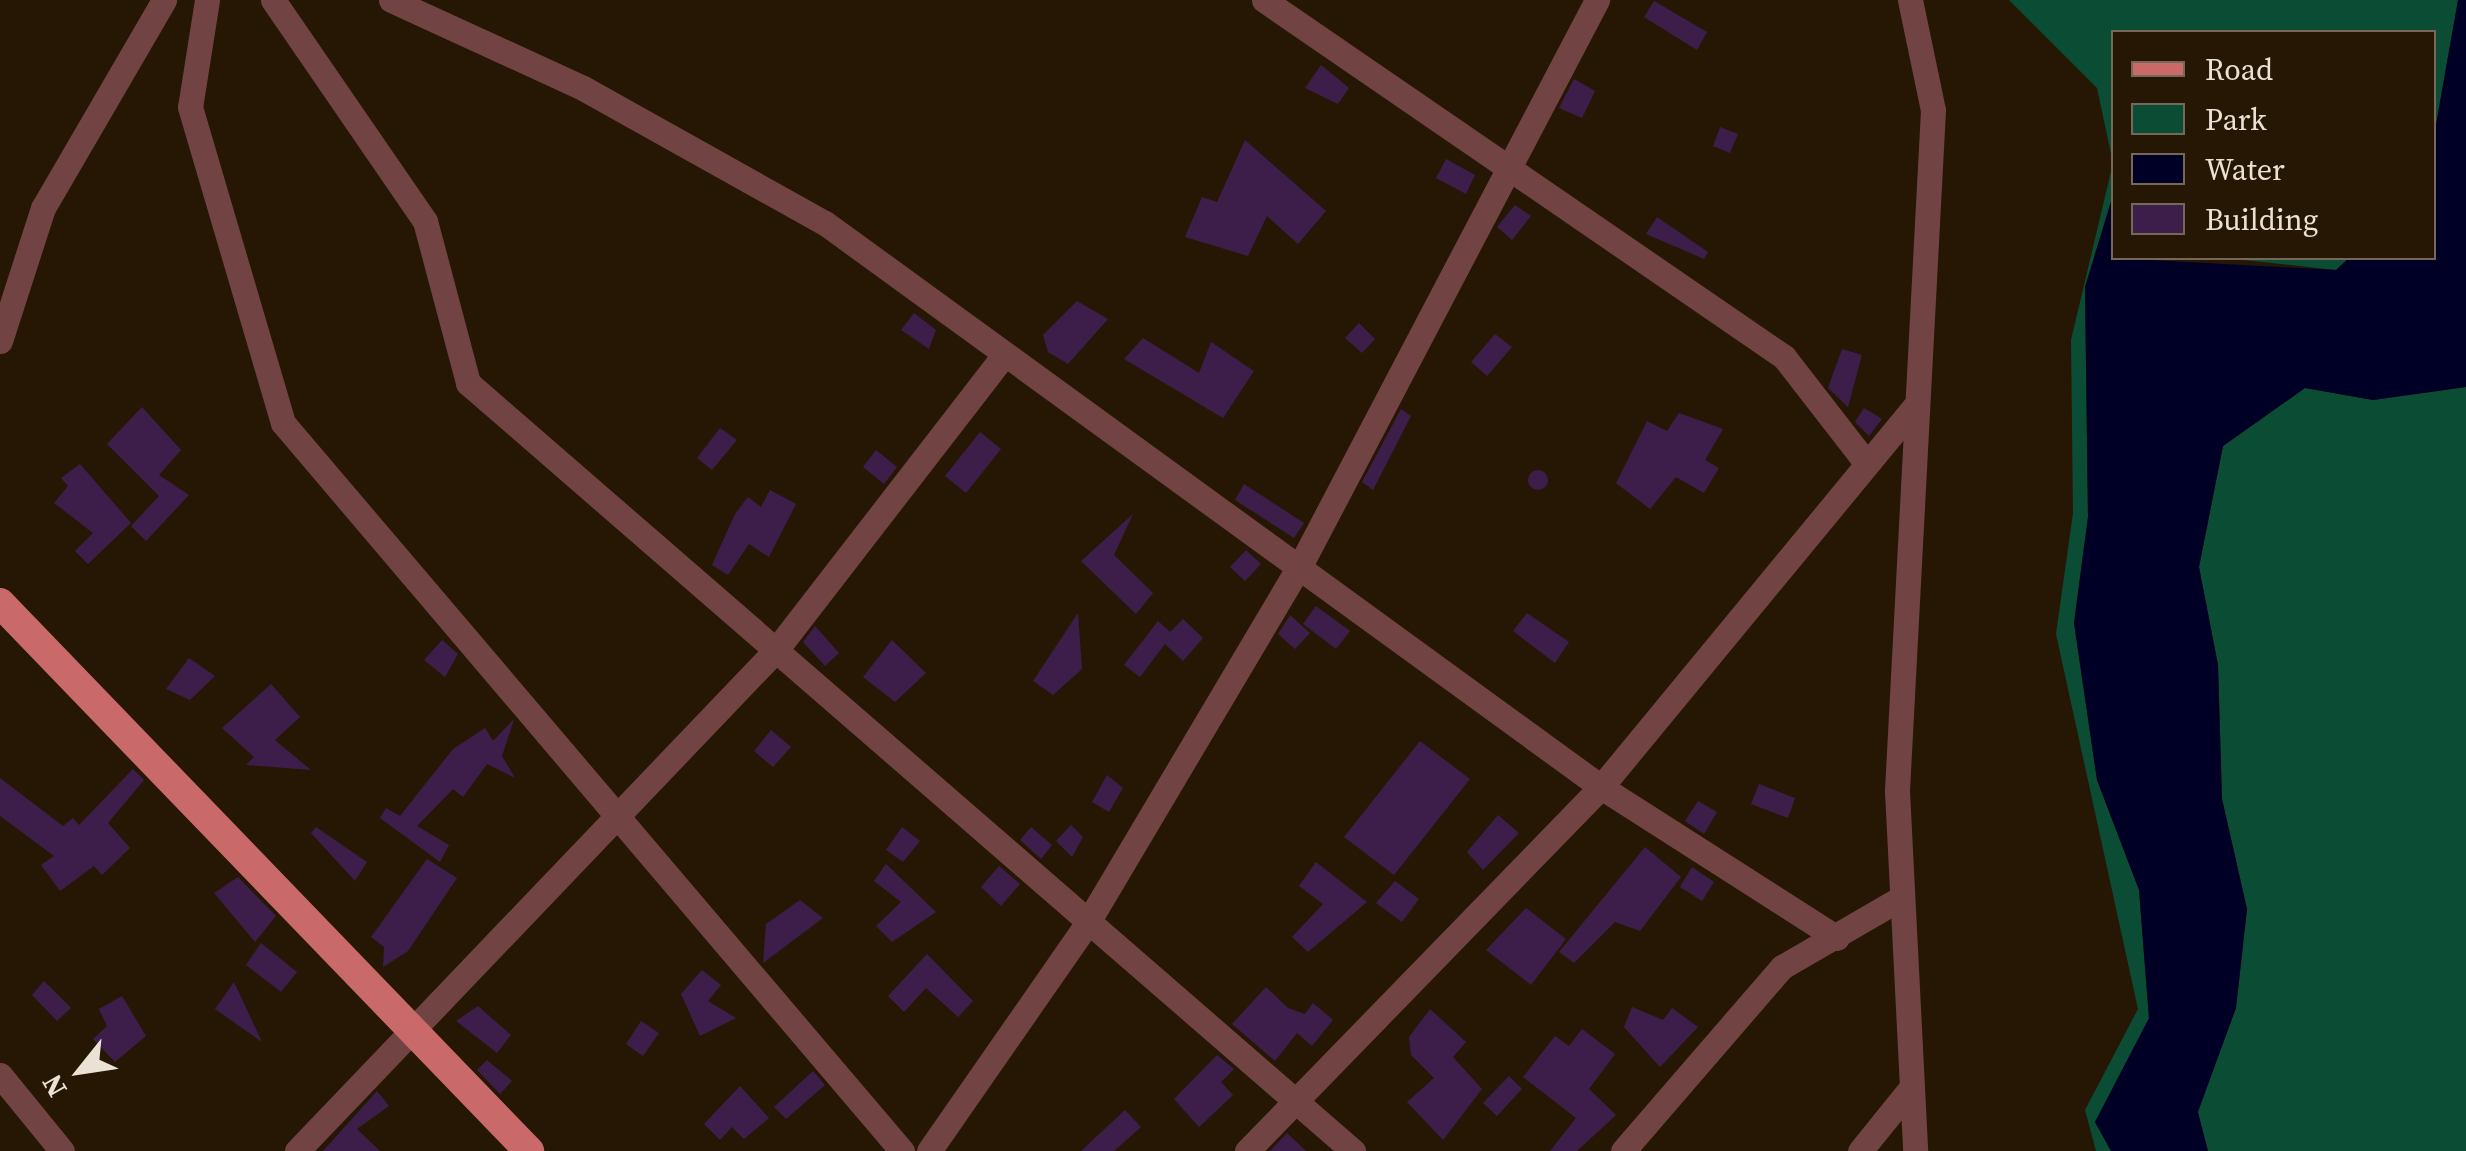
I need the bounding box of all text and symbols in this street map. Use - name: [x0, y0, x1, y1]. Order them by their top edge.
- legend: [2111, 30, 2436, 260]
- text: Road: [2205, 49, 2273, 90]
- text: Park: [2205, 99, 2267, 140]
- text: Water: [2205, 149, 2285, 190]
- text: Building: [2205, 199, 2318, 240]
- north arrow: [30, 1021, 130, 1121]
- text: N: [32, 1068, 76, 1104]

